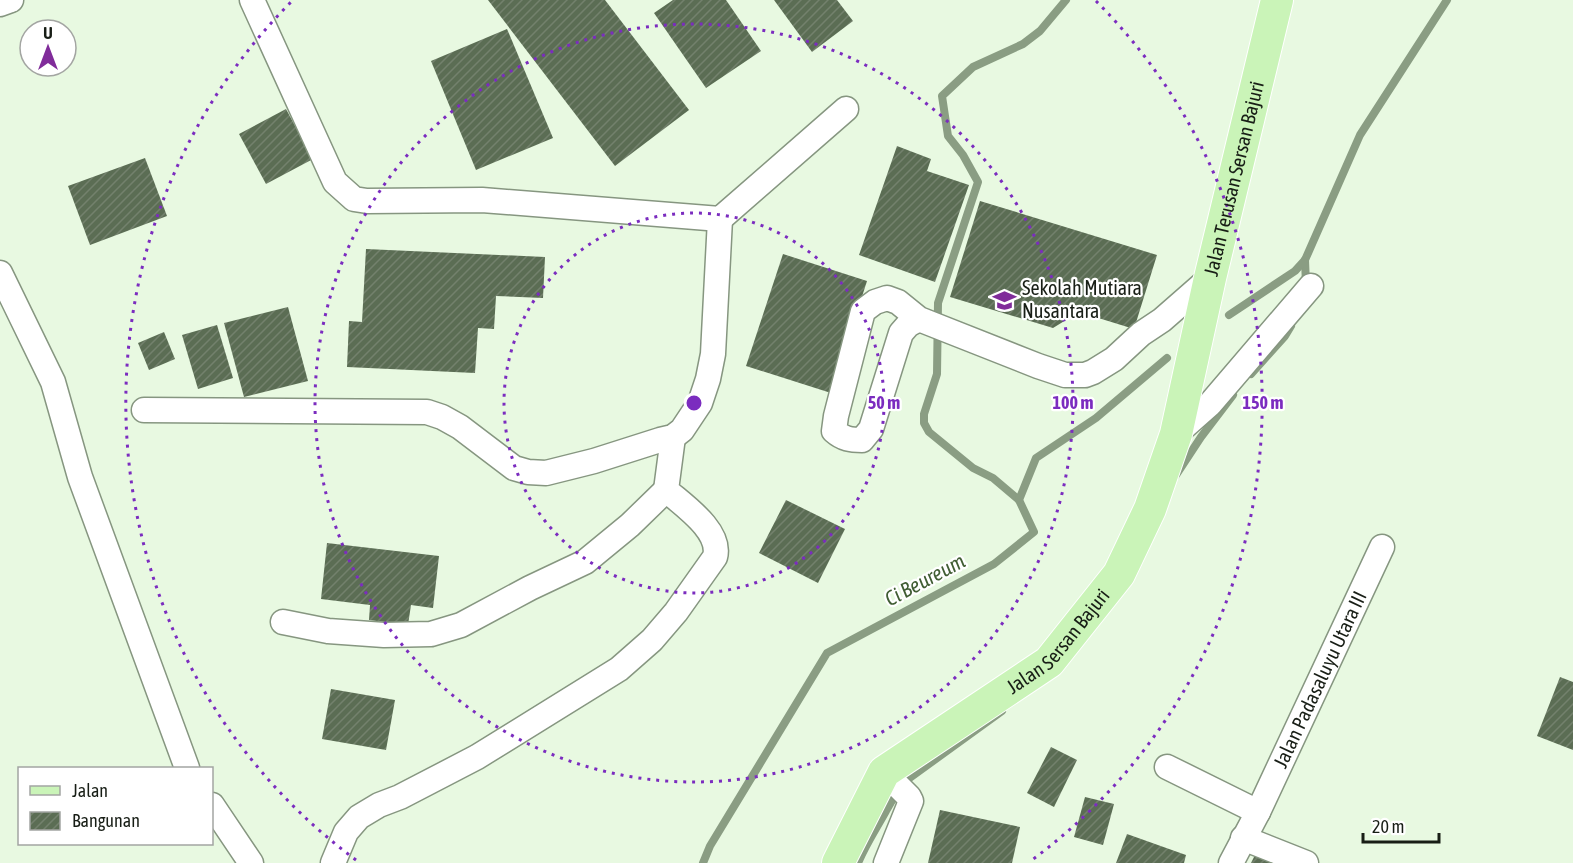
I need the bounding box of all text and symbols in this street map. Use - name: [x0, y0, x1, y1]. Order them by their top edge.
- north arrow: [18, 18, 78, 78]
- text: U: [43, 24, 53, 42]
- street label: Jalan Terusan Sersan Bajuri: [1199, 79, 1268, 278]
- place label: Sekolah Mutiara Nusantara: [1022, 276, 1142, 322]
- school or university icon: Sekolah Mutiara Nusantara: [991, 287, 1017, 313]
- text: 50 m: [868, 392, 900, 413]
- text: 100 m: [1053, 392, 1093, 413]
- text: 150 m: [1243, 392, 1283, 413]
- centre of rings: [684, 393, 704, 413]
- water label: Ci Beureum: [880, 548, 969, 610]
- street label: Jalan Sersan Bajuri: [1002, 584, 1114, 698]
- street label: Jalan Padasaluyu Utara III: [1268, 587, 1371, 771]
- legend: [18, 767, 213, 845]
- text: Jalan: [72, 780, 108, 801]
- scale bar: [1363, 806, 1440, 844]
- text: Bangunan: [72, 810, 140, 831]
- text: 20 m: [1372, 816, 1404, 837]

